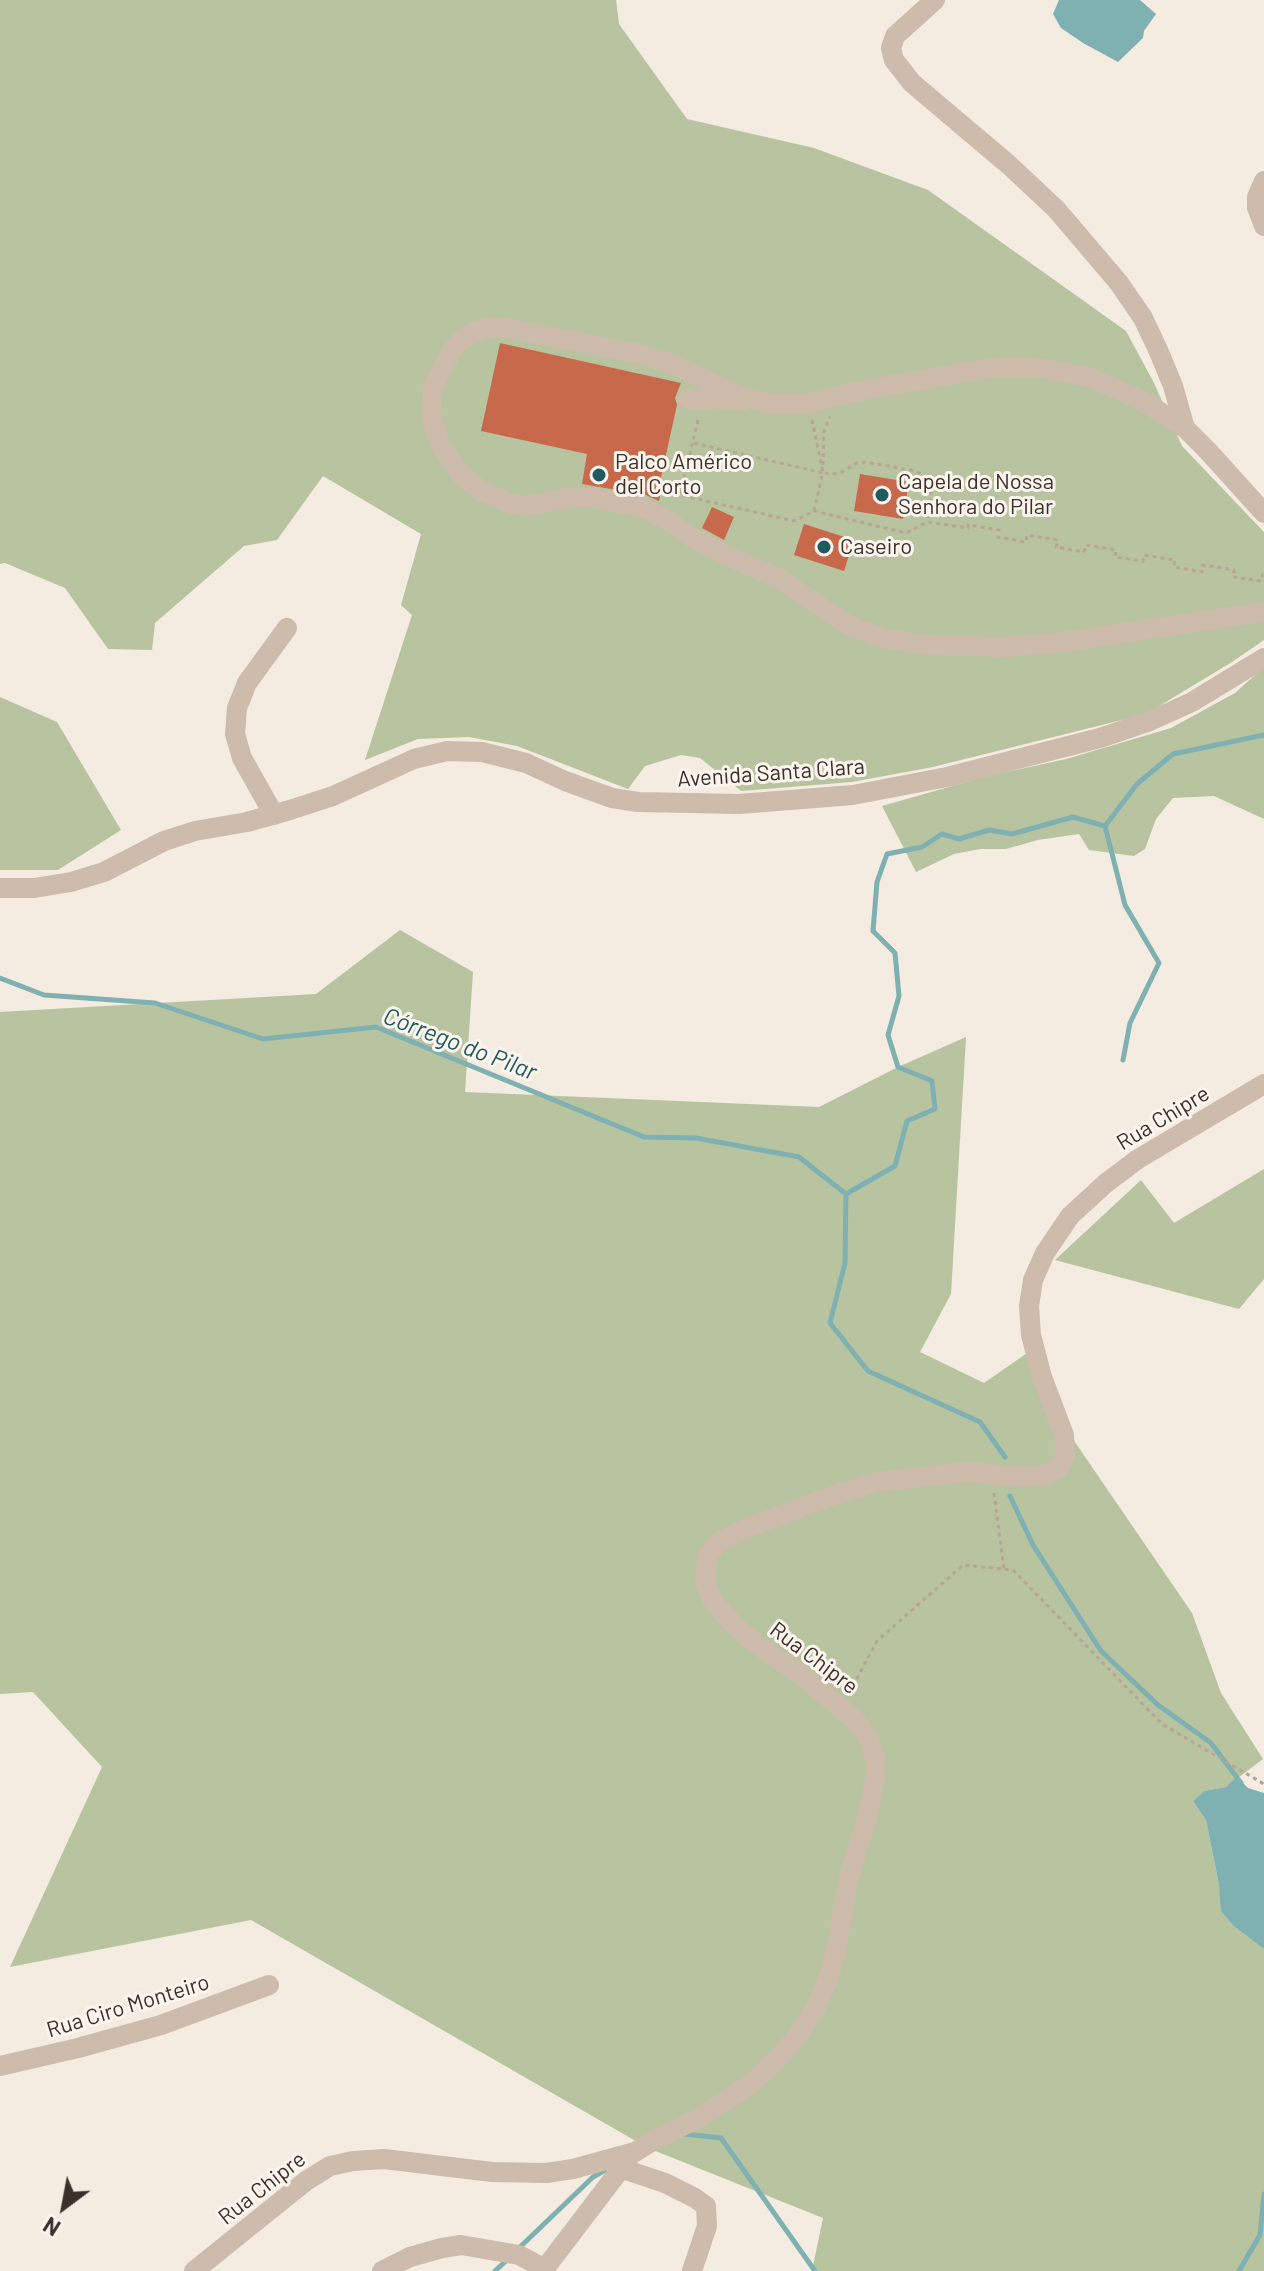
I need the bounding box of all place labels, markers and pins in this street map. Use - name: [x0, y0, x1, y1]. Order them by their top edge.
- place label: Palco Américo del Corto: [615, 449, 752, 500]
- marker: Palco Américo del Corto: [590, 466, 608, 484]
- place label: Capela de Nossa Senhora do Pilar: [898, 469, 1054, 520]
- marker: Capela de Nossa Senhora do Pilar: [873, 486, 891, 504]
- place label: Caseiro: [840, 534, 912, 560]
- marker: Caseiro: [815, 538, 833, 556]

